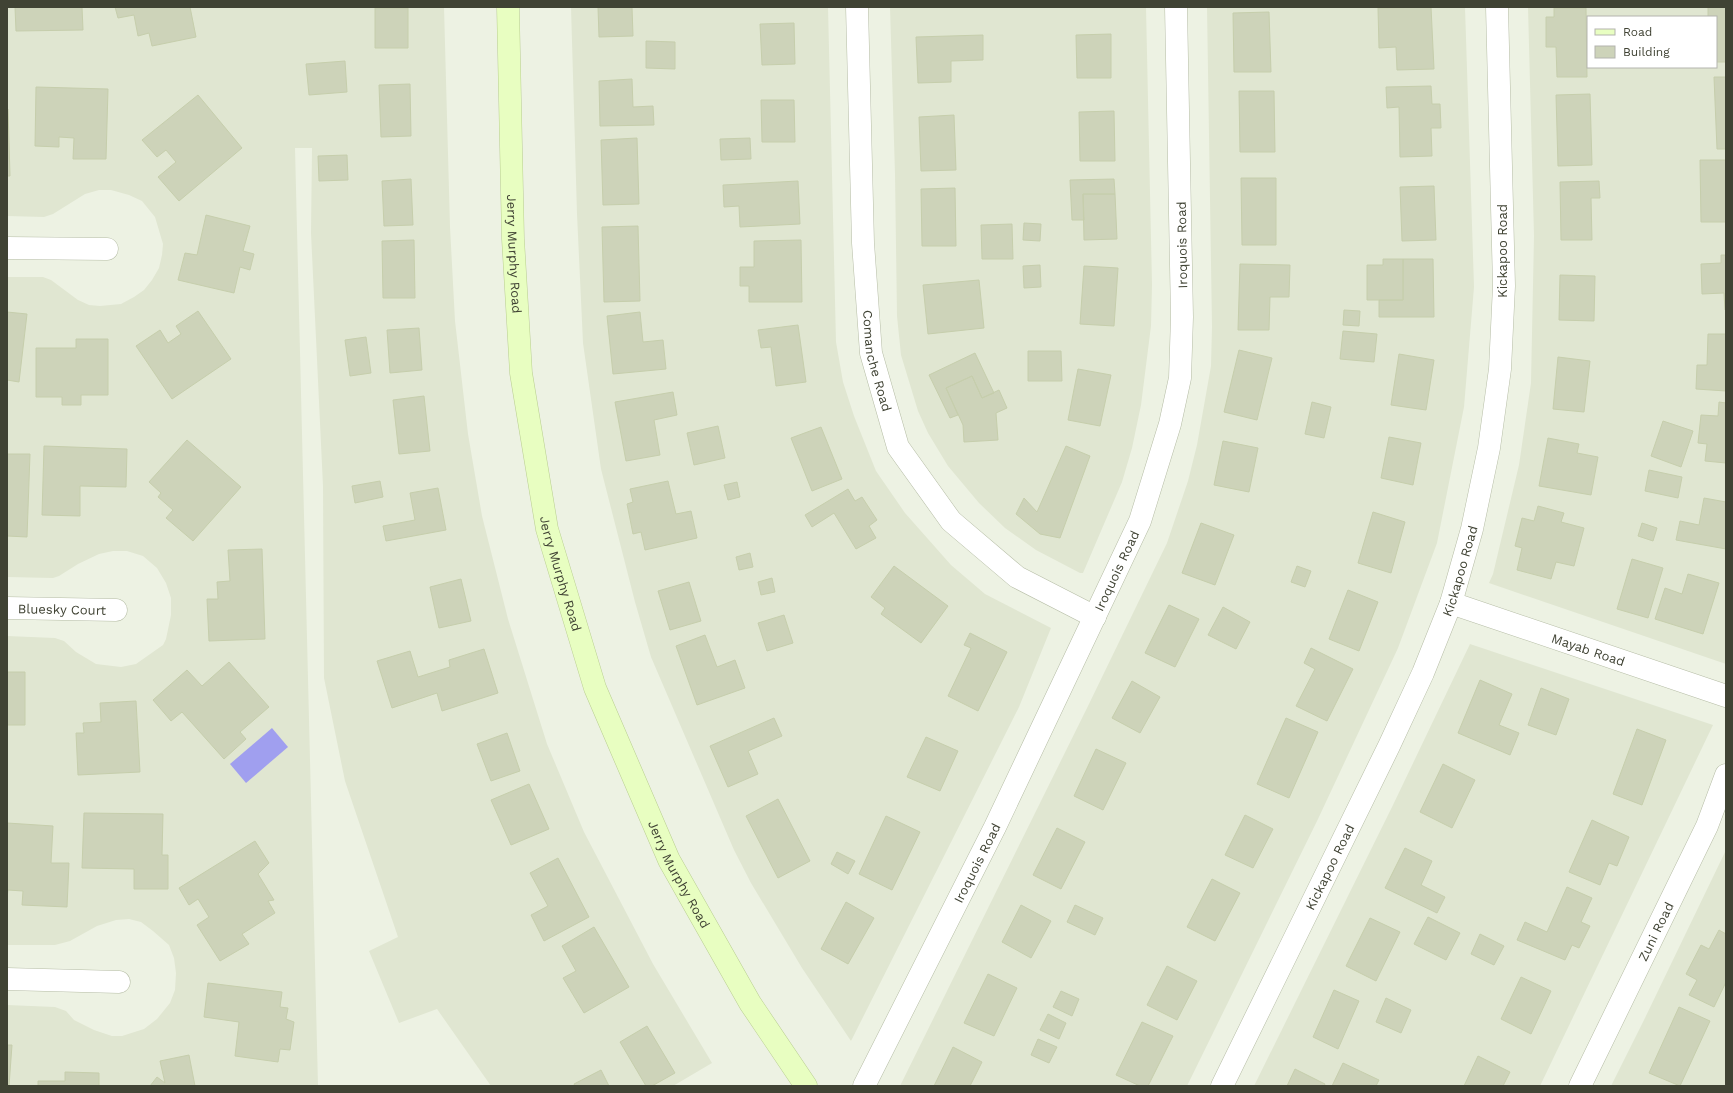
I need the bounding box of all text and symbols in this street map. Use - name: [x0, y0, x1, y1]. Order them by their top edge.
- legend: [1587, 16, 1717, 68]
- text: Road: [1623, 25, 1652, 39]
- text: Building: [1623, 45, 1670, 59]
- street label: Jerry Murphy Road: [505, 194, 525, 314]
- street label: Iroquois Road: [1174, 201, 1190, 289]
- street label: Kickapoo Road: [1495, 204, 1510, 298]
- street label: Comanche Road: [860, 309, 895, 413]
- street label: Jerry Murphy Road: [537, 515, 585, 633]
- street label: Kickapoo Road: [1439, 524, 1480, 618]
- street label: Iroquois Road: [1091, 528, 1142, 613]
- street label: Bluesky Court: [18, 601, 107, 617]
- street label: Mayab Road: [1550, 630, 1627, 669]
- street label: Jerry Murphy Road: [645, 818, 713, 931]
- street label: Iroquois Road: [950, 821, 1003, 905]
- street label: Kickapoo Road: [1302, 822, 1357, 912]
- street label: Zuni Road: [1635, 900, 1676, 963]

